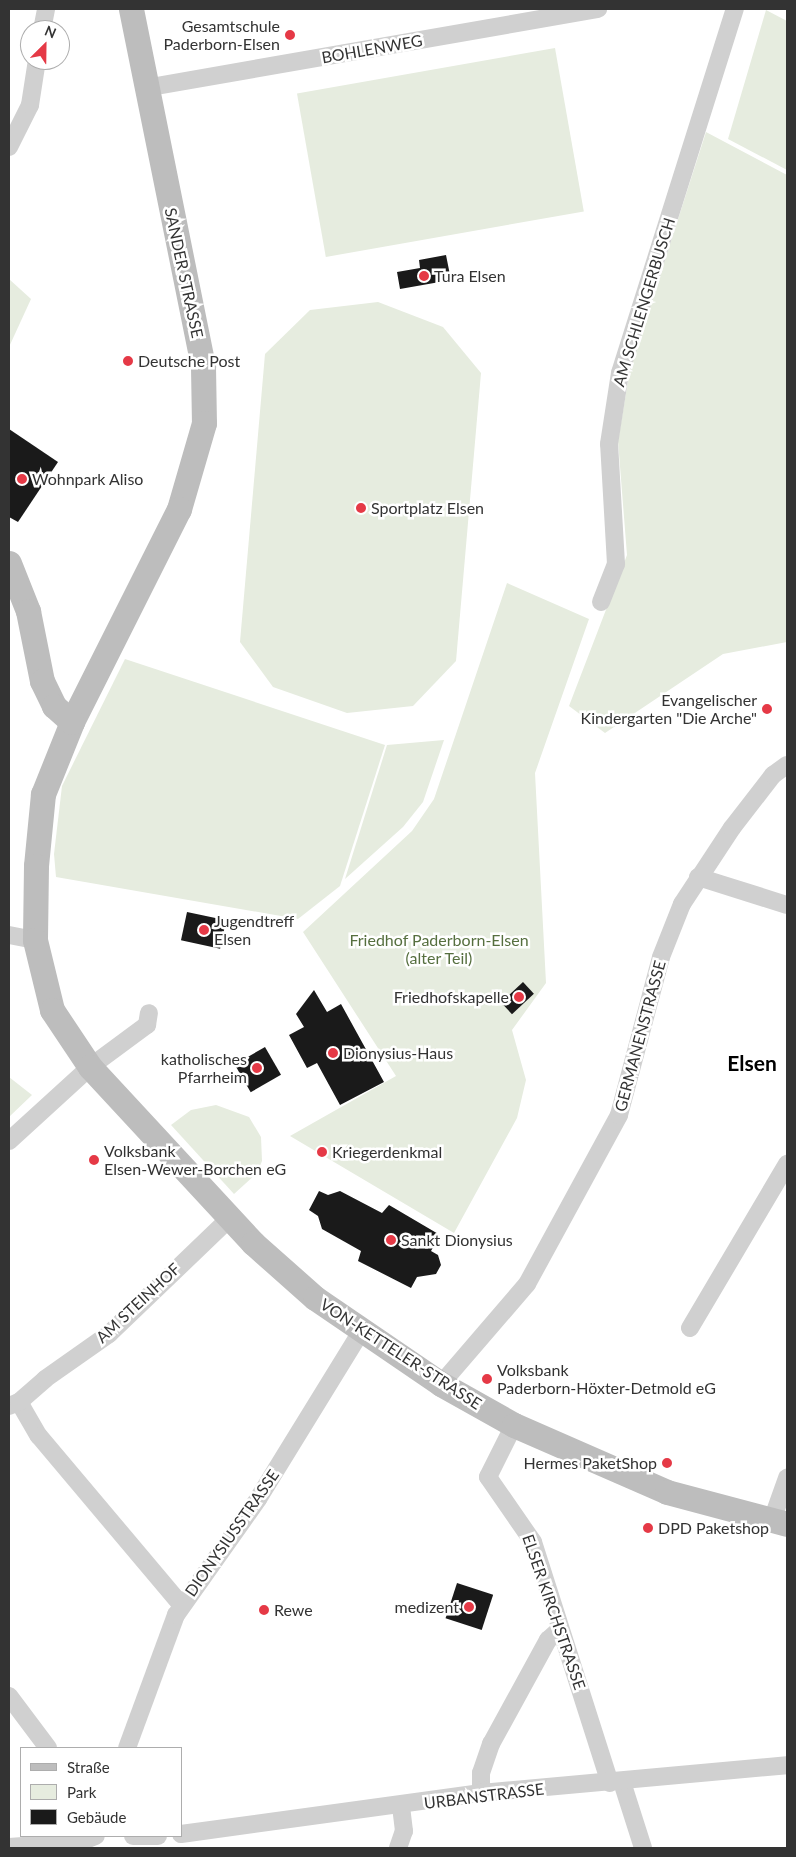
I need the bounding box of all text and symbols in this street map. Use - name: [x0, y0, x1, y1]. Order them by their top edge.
- place label: Gesamtschule Paderborn-Elsen: [163, 16, 280, 54]
- north arrow: [20, 20, 70, 70]
- text: N: [42, 22, 59, 42]
- marker: Gesamtschule Paderborn-Elsen: [284, 29, 296, 41]
- street label: BOHLENWEG: [320, 31, 424, 67]
- street label: SANDER STRASSE: [161, 206, 207, 340]
- street label: AM SCHLENGERBUSCH: [609, 215, 679, 389]
- place label: Tura Elsen: [434, 266, 506, 286]
- marker: Tura Elsen: [418, 270, 430, 282]
- place label: Deutsche Post: [138, 351, 240, 371]
- marker: Deutsche Post: [122, 355, 134, 367]
- place label: Wohnpark Aliso: [32, 469, 144, 489]
- marker: Wohnpark Aliso: [16, 473, 28, 485]
- place label: Sportplatz Elsen: [371, 498, 484, 518]
- marker: Sportplatz Elsen: [355, 502, 367, 514]
- place label: Evangelischer Kindergarten "Die Arche": [580, 690, 757, 728]
- marker: Evangelischer Kindergarten "Die Arche": [761, 703, 773, 715]
- place label: Jugendtreff Elsen: [214, 911, 294, 949]
- marker: Jugendtreff Elsen: [198, 924, 210, 936]
- park label: Friedhof Paderborn-Elsen (alter Teil): [349, 930, 529, 968]
- street label: GERMANENSTRASSE: [611, 958, 669, 1114]
- place label: Friedhofskapelle: [394, 987, 509, 1007]
- marker: Friedhofskapelle: [513, 991, 525, 1003]
- place label: Dionysius-Haus: [343, 1043, 453, 1063]
- marker: Dionysius-Haus: [327, 1047, 339, 1059]
- place label: katholisches Pfarrheim: [161, 1049, 247, 1087]
- district label: Elsen: [727, 1050, 777, 1076]
- marker: katholisches Pfarrheim: [251, 1062, 263, 1074]
- place label: Volksbank Elsen-Wewer-Borchen eG: [104, 1141, 286, 1179]
- place label: Kriegerdenkmal: [332, 1142, 442, 1162]
- marker: Kriegerdenkmal: [316, 1146, 328, 1158]
- marker: Volksbank Elsen-Wewer-Borchen eG: [88, 1154, 100, 1166]
- place label: Sankt Dionysius: [401, 1230, 513, 1250]
- marker: Sankt Dionysius: [385, 1234, 397, 1246]
- street label: AM STEINHOF: [92, 1259, 184, 1347]
- street label: VON-KETTELER-STRASSE: [317, 1295, 485, 1413]
- place label: Volksbank Paderborn-Höxter-Detmold eG: [497, 1360, 716, 1398]
- marker: Volksbank Paderborn-Höxter-Detmold eG: [481, 1373, 493, 1385]
- place label: Hermes PaketShop: [524, 1453, 657, 1473]
- marker: Hermes PaketShop: [661, 1457, 673, 1469]
- street label: DIONYSIUSSTRASSE: [181, 1466, 283, 1600]
- place label: DPD Paketshop: [658, 1518, 769, 1538]
- marker: DPD Paketshop: [642, 1522, 654, 1534]
- street label: ELSER KIRCHSTRASSE: [518, 1532, 590, 1692]
- place label: medizent: [395, 1597, 459, 1617]
- place label: Rewe: [274, 1600, 313, 1620]
- marker: medizent: [463, 1601, 475, 1613]
- marker: Rewe: [258, 1604, 270, 1616]
- legend: [20, 1747, 182, 1837]
- text: Straße: [67, 1758, 110, 1776]
- street label: URBANSTRASSE: [423, 1779, 545, 1813]
- text: Park: [67, 1783, 96, 1801]
- text: Gebäude: [67, 1808, 126, 1826]

